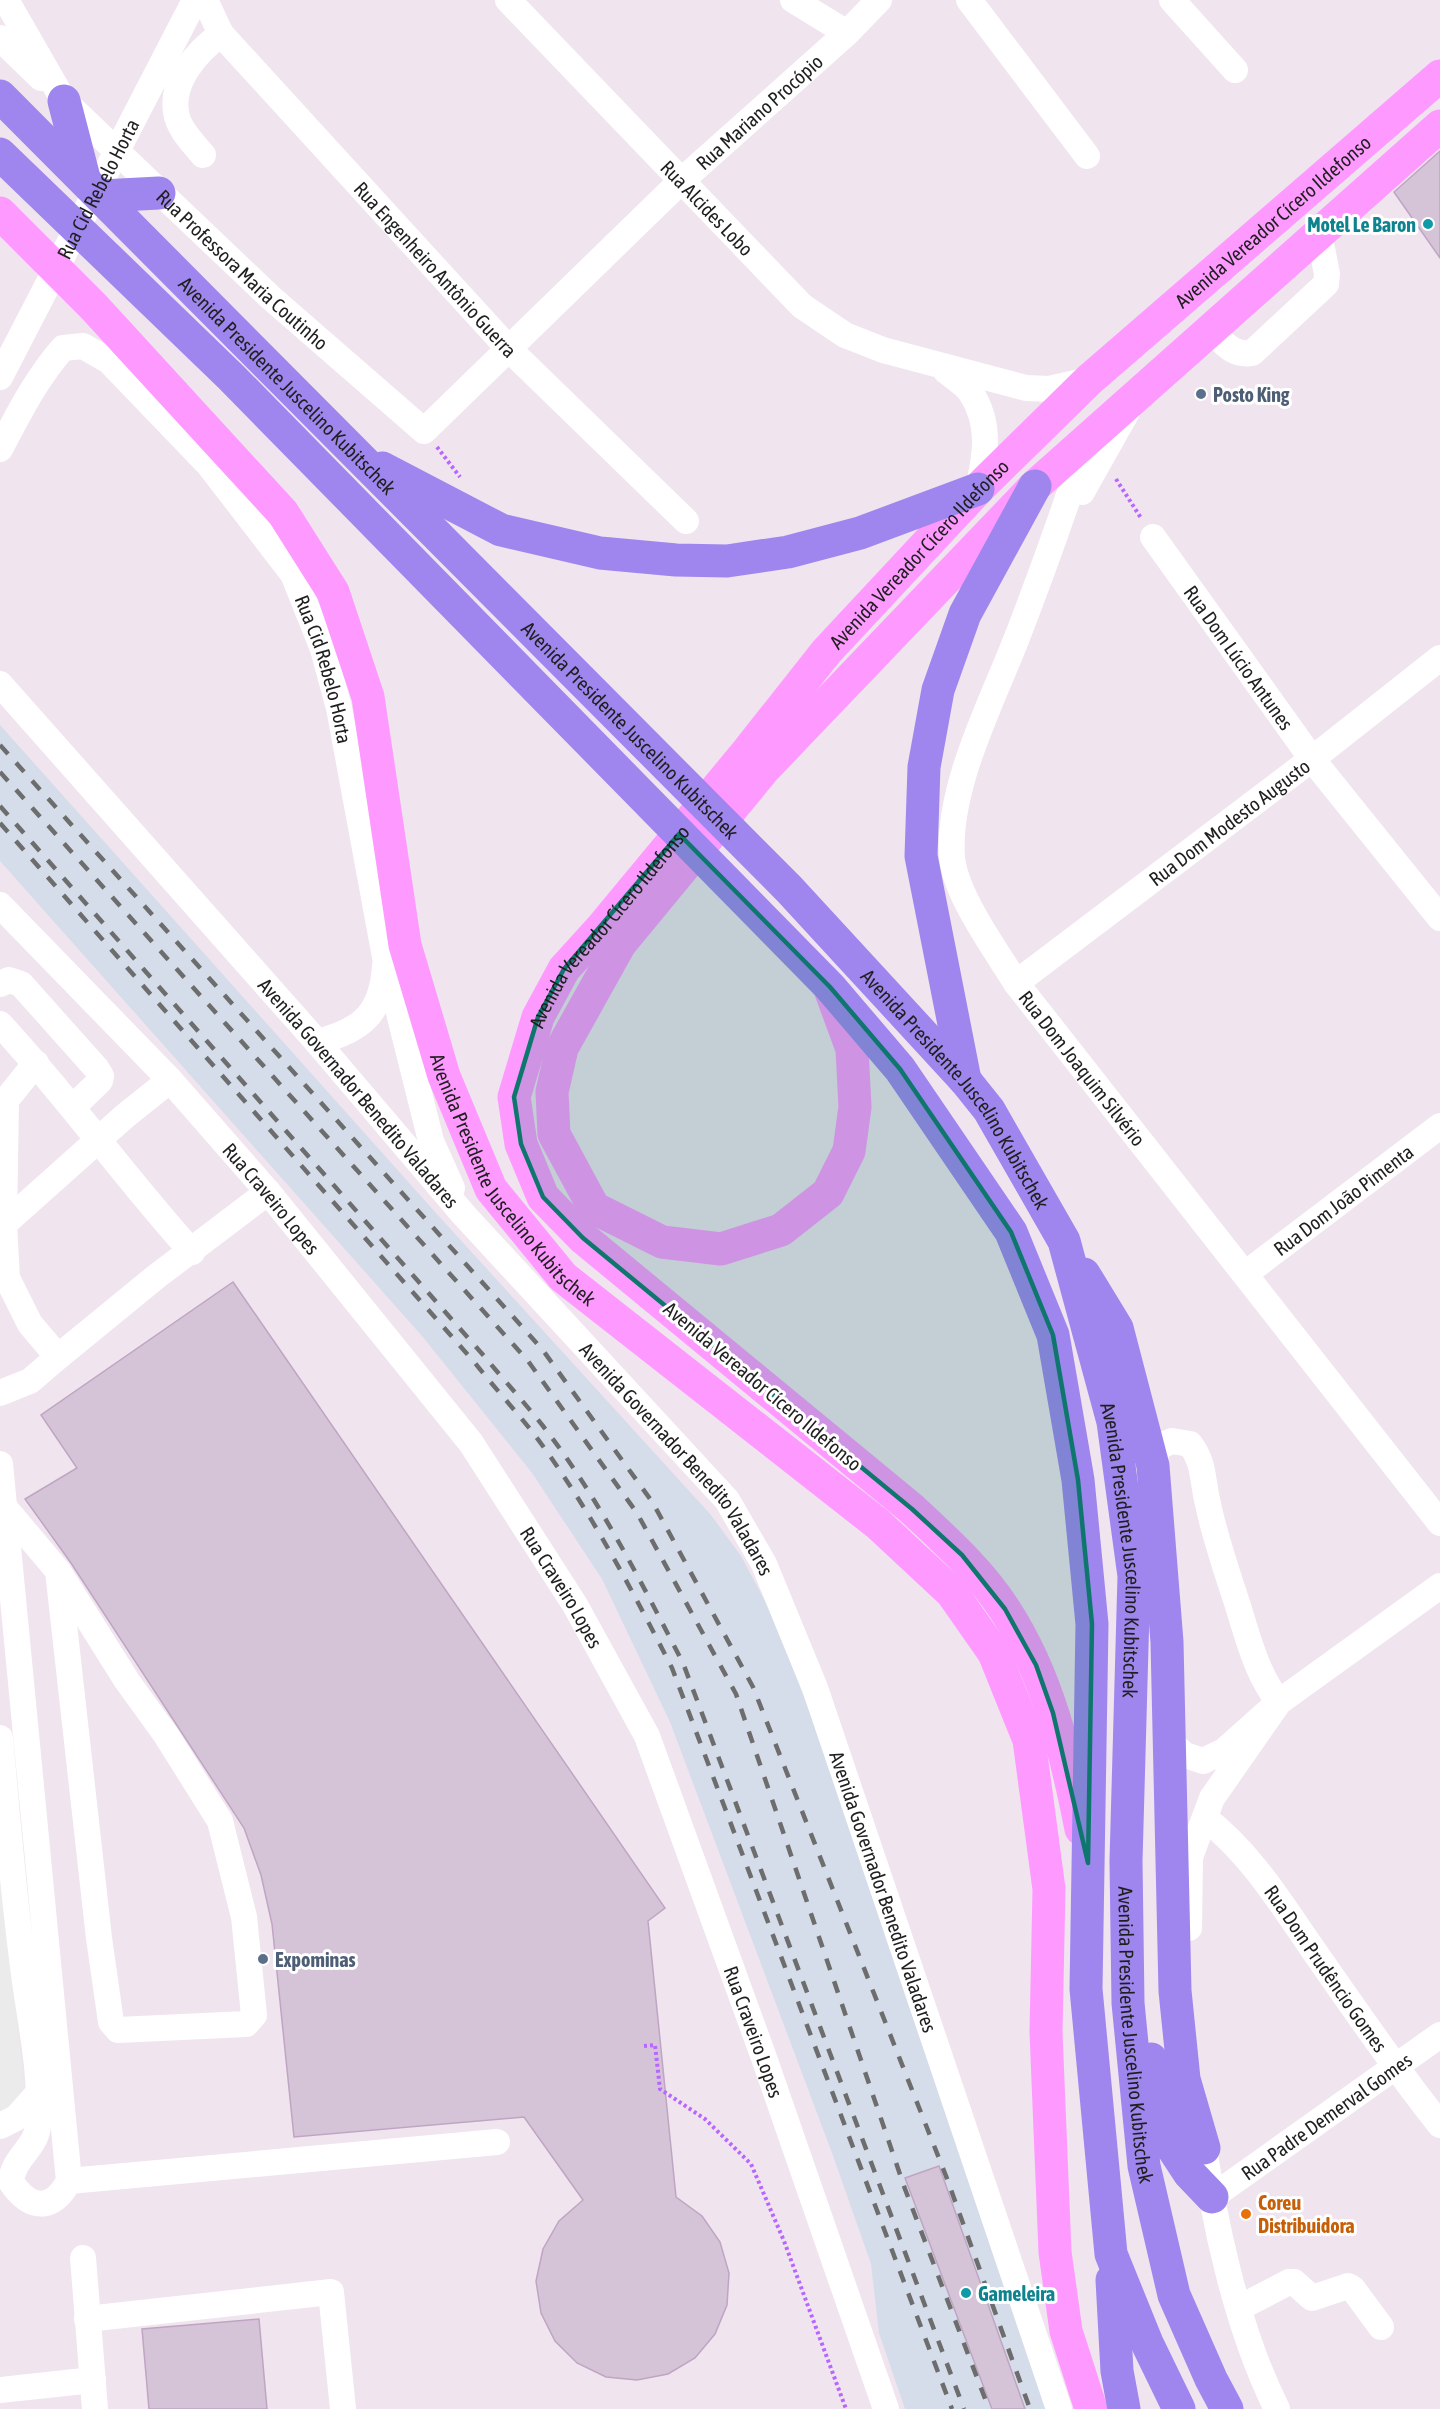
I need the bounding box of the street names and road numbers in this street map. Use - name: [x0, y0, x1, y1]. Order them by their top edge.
- street label: Rua Mariano Procópio: [691, 49, 827, 174]
- street label: Rua Cid Rebelo Horta: [52, 115, 143, 263]
- street label: Avenida Vereador Cícero Ildefonso: [1170, 130, 1375, 312]
- street label: Rua Alcides Lobo: [657, 155, 758, 260]
- street label: Rua Engenheiro Antônio Guerra: [350, 177, 522, 362]
- street label: Rua Professora Maria Coutinho: [152, 184, 333, 354]
- street label: Avenida Presidente Juscelino Kubitschek: [175, 272, 401, 499]
- street label: Avenida Vereador Cícero Ildefonso: [824, 454, 1013, 653]
- street label: Rua Dom Lúcio Antunes: [1180, 581, 1299, 734]
- street label: Rua Cid Rebelo Horta: [291, 592, 357, 745]
- street label: Avenida Presidente Juscelino Kubitschek: [517, 616, 744, 843]
- street label: Rua Dom Modesto Augusto: [1144, 754, 1314, 890]
- street label: Avenida Vereador Cícero Ildefonso: [524, 820, 693, 1030]
- street label: Avenida Presidente Juscelino Kubitschek: [857, 964, 1055, 1213]
- street label: Avenida Governador Benedito Valadares: [254, 973, 464, 1212]
- street label: Rua Dom Joaquim Silvério: [1015, 986, 1151, 1150]
- street label: Avenida Presidente Juscelino Kubitschek: [426, 1051, 601, 1310]
- street label: Rua Craveiro Lopes: [219, 1138, 325, 1259]
- street label: Rua Dom João Pimenta: [1269, 1139, 1417, 1260]
- street label: Avenida Vereador Cícero Ildefonso: [660, 1297, 866, 1475]
- street label: Avenida Governador Benedito Valadares: [576, 1337, 779, 1578]
- street label: Avenida Presidente Juscelino Kubitschek: [1097, 1400, 1145, 1699]
- street label: Rua Craveiro Lopes: [516, 1522, 608, 1652]
- street label: Avenida Governador Benedito Valadares: [826, 1748, 942, 2035]
- street label: Rua Dom Prudêncio Gomes: [1260, 1880, 1393, 2056]
- street label: Avenida Presidente Juscelino Kubitschek: [1115, 1886, 1159, 2186]
- street label: Rua Craveiro Lopes: [720, 1963, 788, 2100]
- street label: Rua Padre Demerval Gomes: [1237, 2048, 1416, 2184]

